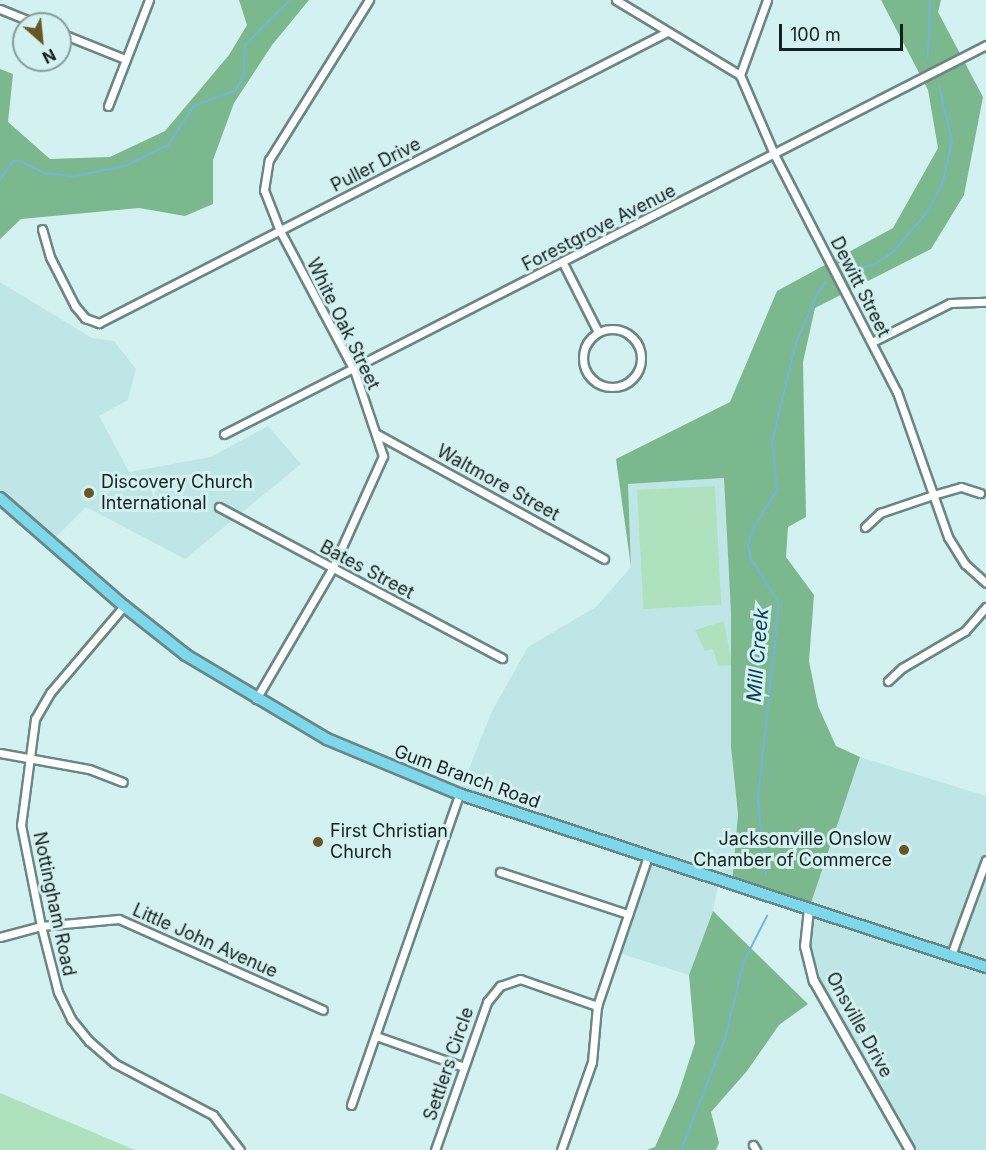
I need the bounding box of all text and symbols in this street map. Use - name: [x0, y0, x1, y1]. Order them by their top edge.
- north arrow: [12, 12, 72, 72]
- scale bar: [782, 12, 906, 50]
- text: 100 m: [790, 24, 841, 45]
- text: N: [39, 45, 59, 68]
- street label: Puller Drive: [328, 133, 424, 197]
- street label: Forestgrove Avenue: [519, 180, 679, 276]
- street label: Dewitt Street: [826, 233, 894, 341]
- street label: White Oak Street: [302, 255, 384, 393]
- street label: Waltmore Street: [433, 440, 563, 526]
- place label: Discovery Church International: [101, 472, 253, 514]
- marker: Discovery Church International: [82, 486, 96, 500]
- street label: Bates Street: [316, 536, 418, 604]
- water label: Mill Creek: [742, 607, 774, 703]
- street label: Gum Branch Road: [391, 741, 543, 813]
- place label: First Christian Church: [330, 821, 448, 864]
- place label: Jacksonville Onslow Chamber of Commerce: [693, 829, 892, 872]
- street label: Nottingham Road: [28, 830, 80, 978]
- marker: First Christian Church: [311, 835, 325, 849]
- marker: Jacksonville Onslow Chamber of Commerce: [897, 843, 911, 857]
- street label: Little John Avenue: [129, 899, 281, 983]
- street label: Onsville Drive: [821, 968, 897, 1082]
- street label: Settlers Circle: [419, 1004, 479, 1124]

